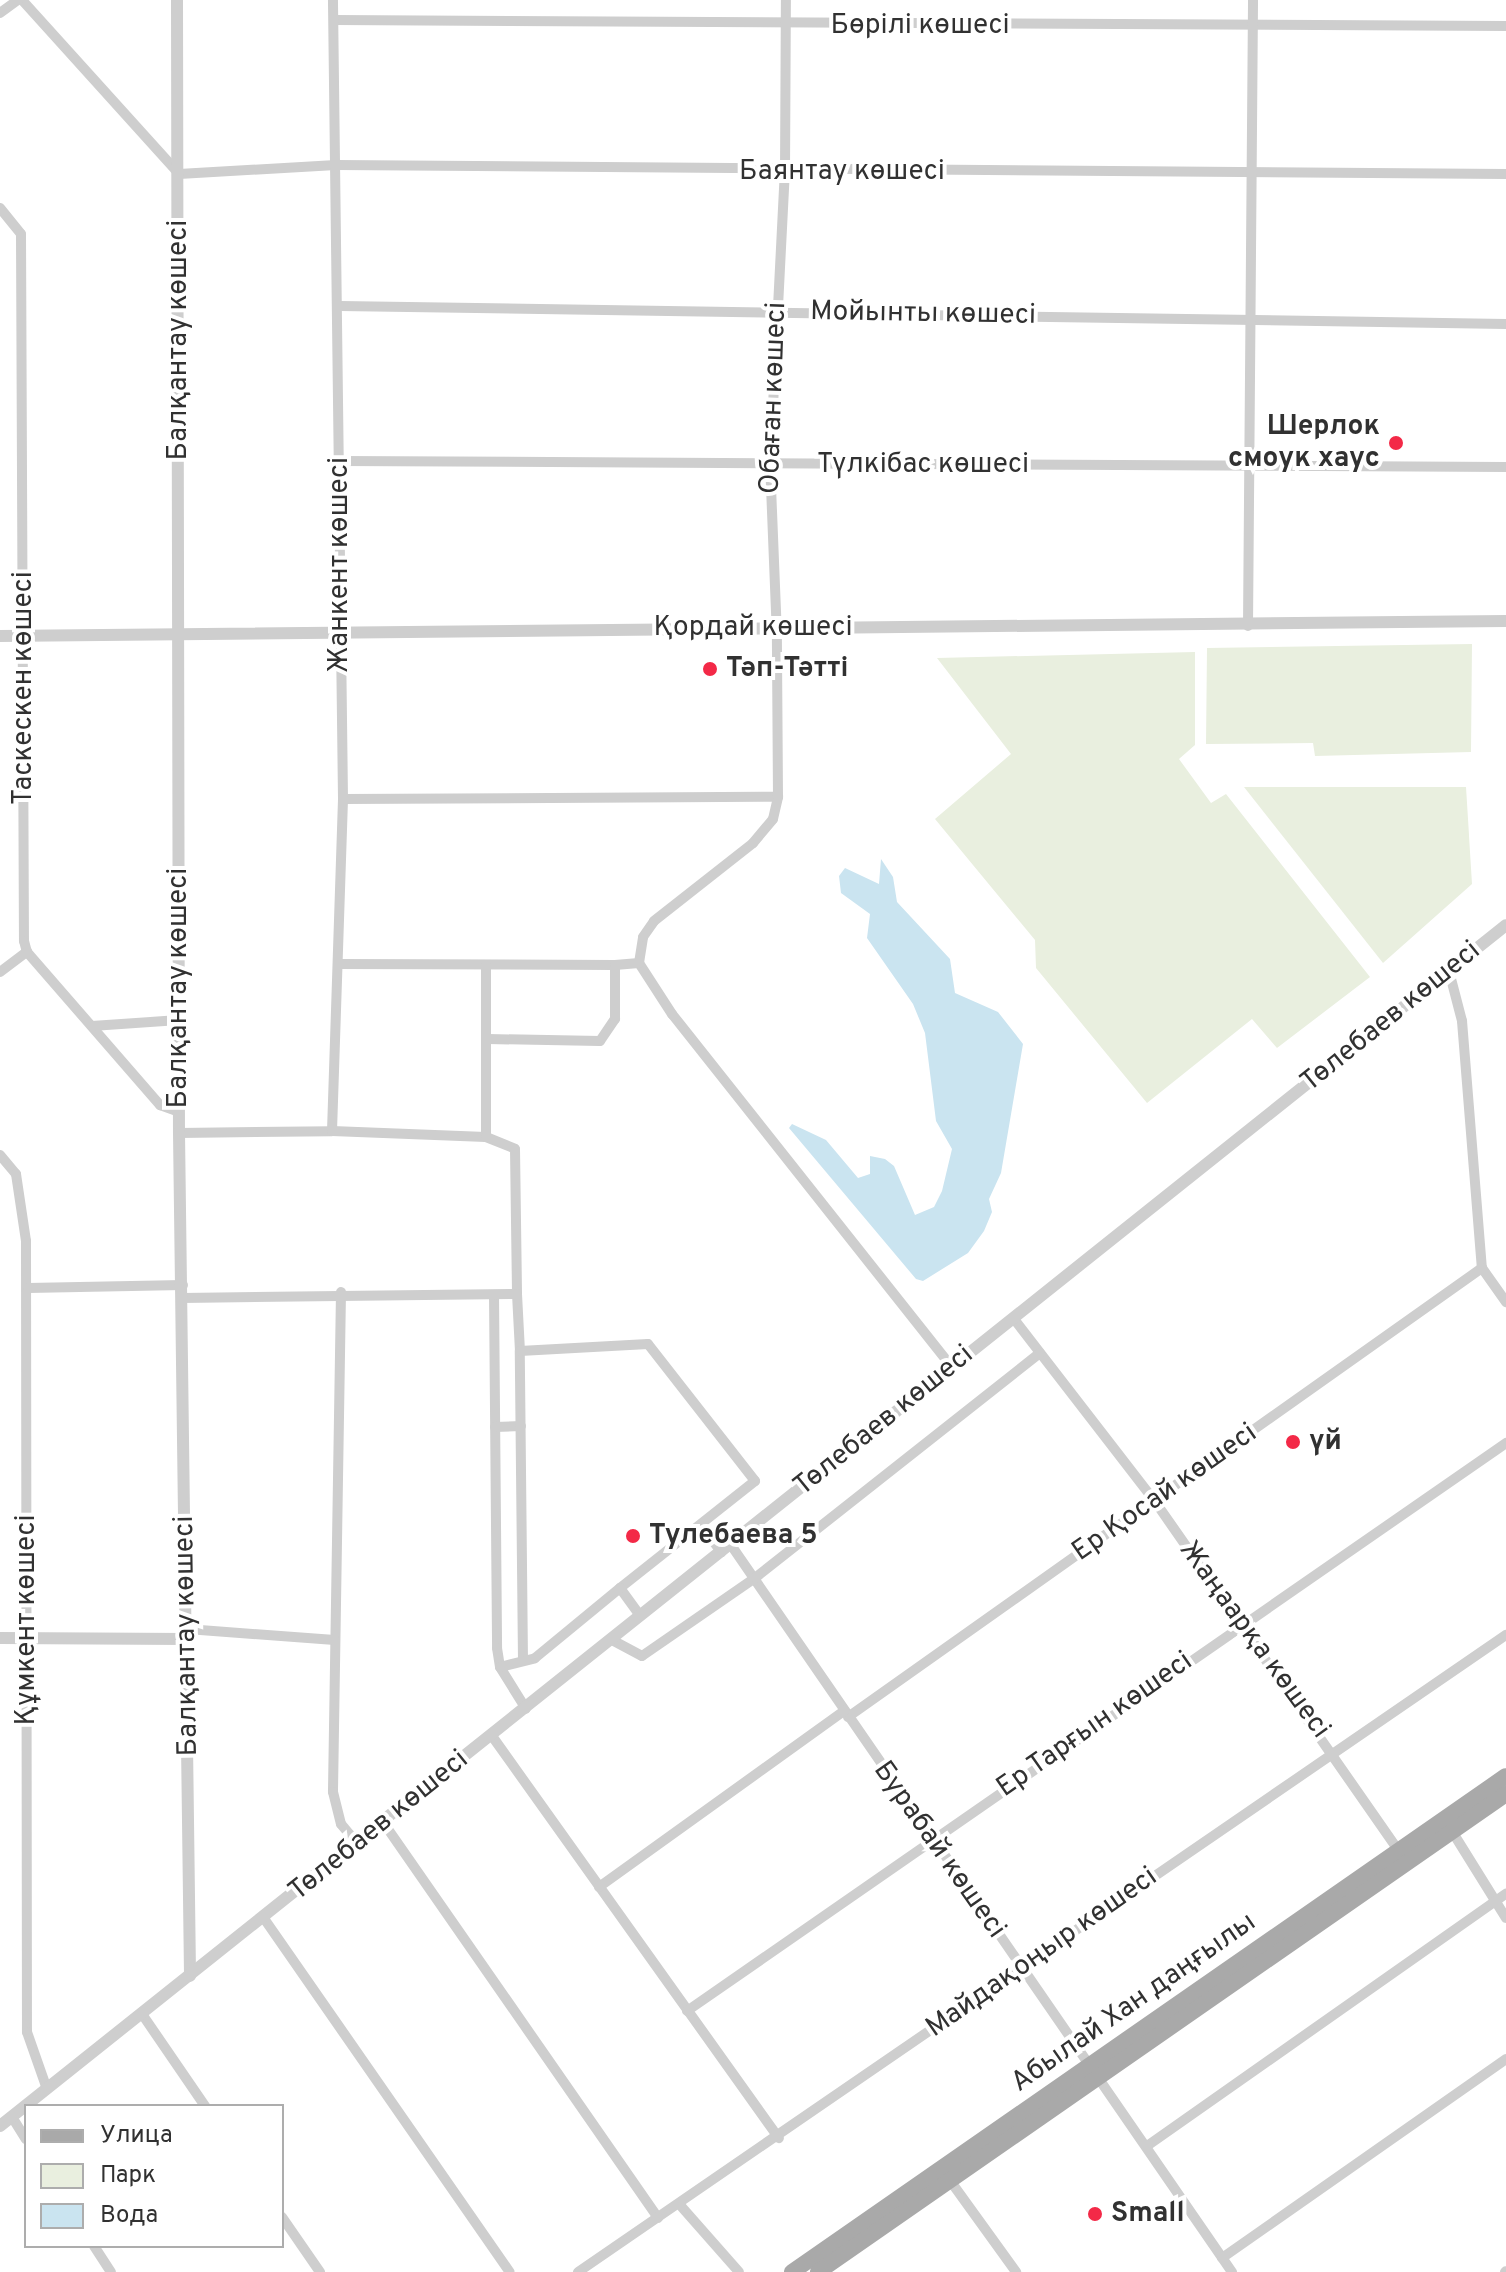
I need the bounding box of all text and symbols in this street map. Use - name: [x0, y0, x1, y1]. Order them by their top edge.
- street label: Бөрілі көшесі: [830, 9, 1010, 43]
- street label: Баянтау көшесі: [739, 155, 945, 189]
- street label: Балқантау көшесі: [162, 220, 196, 460]
- street label: Мойынты көшесі: [810, 295, 1036, 333]
- street label: Обаған көшесі: [754, 301, 794, 495]
- place label: Шерлок смоук хаус: [1228, 410, 1380, 476]
- marker: Шерлок смоук хаус: [1387, 434, 1405, 452]
- street label: Түлкібас көшесі: [817, 448, 1029, 482]
- street label: Жанкент көшесі: [323, 457, 357, 673]
- street label: Таскескен көшесі: [7, 571, 41, 805]
- street label: Қордай көшесі: [653, 611, 853, 645]
- place label: Тәп-Тәтті: [726, 652, 848, 686]
- marker: Тәп-Тәтті: [701, 660, 719, 678]
- street label: Балқантау көшесі: [162, 868, 196, 1108]
- street label: Төлебаев көшесі: [1294, 934, 1488, 1100]
- street label: Төлебаев көшесі: [787, 1338, 981, 1504]
- street label: Ер Қосай көшесі: [1066, 1417, 1264, 1569]
- place label: үй: [1309, 1425, 1342, 1459]
- marker: үй: [1284, 1433, 1302, 1451]
- street label: Құмкент көшесі: [10, 1514, 44, 1726]
- street label: Балқантау көшесі: [168, 1515, 206, 1757]
- place label: Тулебаева 5: [649, 1519, 818, 1553]
- marker: Тулебаева 5: [624, 1527, 642, 1545]
- street label: Жаңаарқа көшесі: [1171, 1535, 1337, 1745]
- street label: Ер Тарғын көшесі: [990, 1645, 1200, 1805]
- street label: Төлебаев көшесі: [282, 1743, 476, 1909]
- street label: Бурабай көшесі: [865, 1755, 1013, 1945]
- street label: Майдақоңыр көшесі: [920, 1861, 1164, 2045]
- street label: Абылай Хан даңғылы: [1005, 1906, 1263, 2100]
- legend: [24, 2104, 284, 2248]
- text: Улица: [100, 2121, 173, 2151]
- text: Парк: [100, 2161, 156, 2191]
- place label: Small: [1111, 2197, 1185, 2231]
- text: Вода: [100, 2201, 158, 2231]
- marker: Small: [1086, 2205, 1104, 2223]

